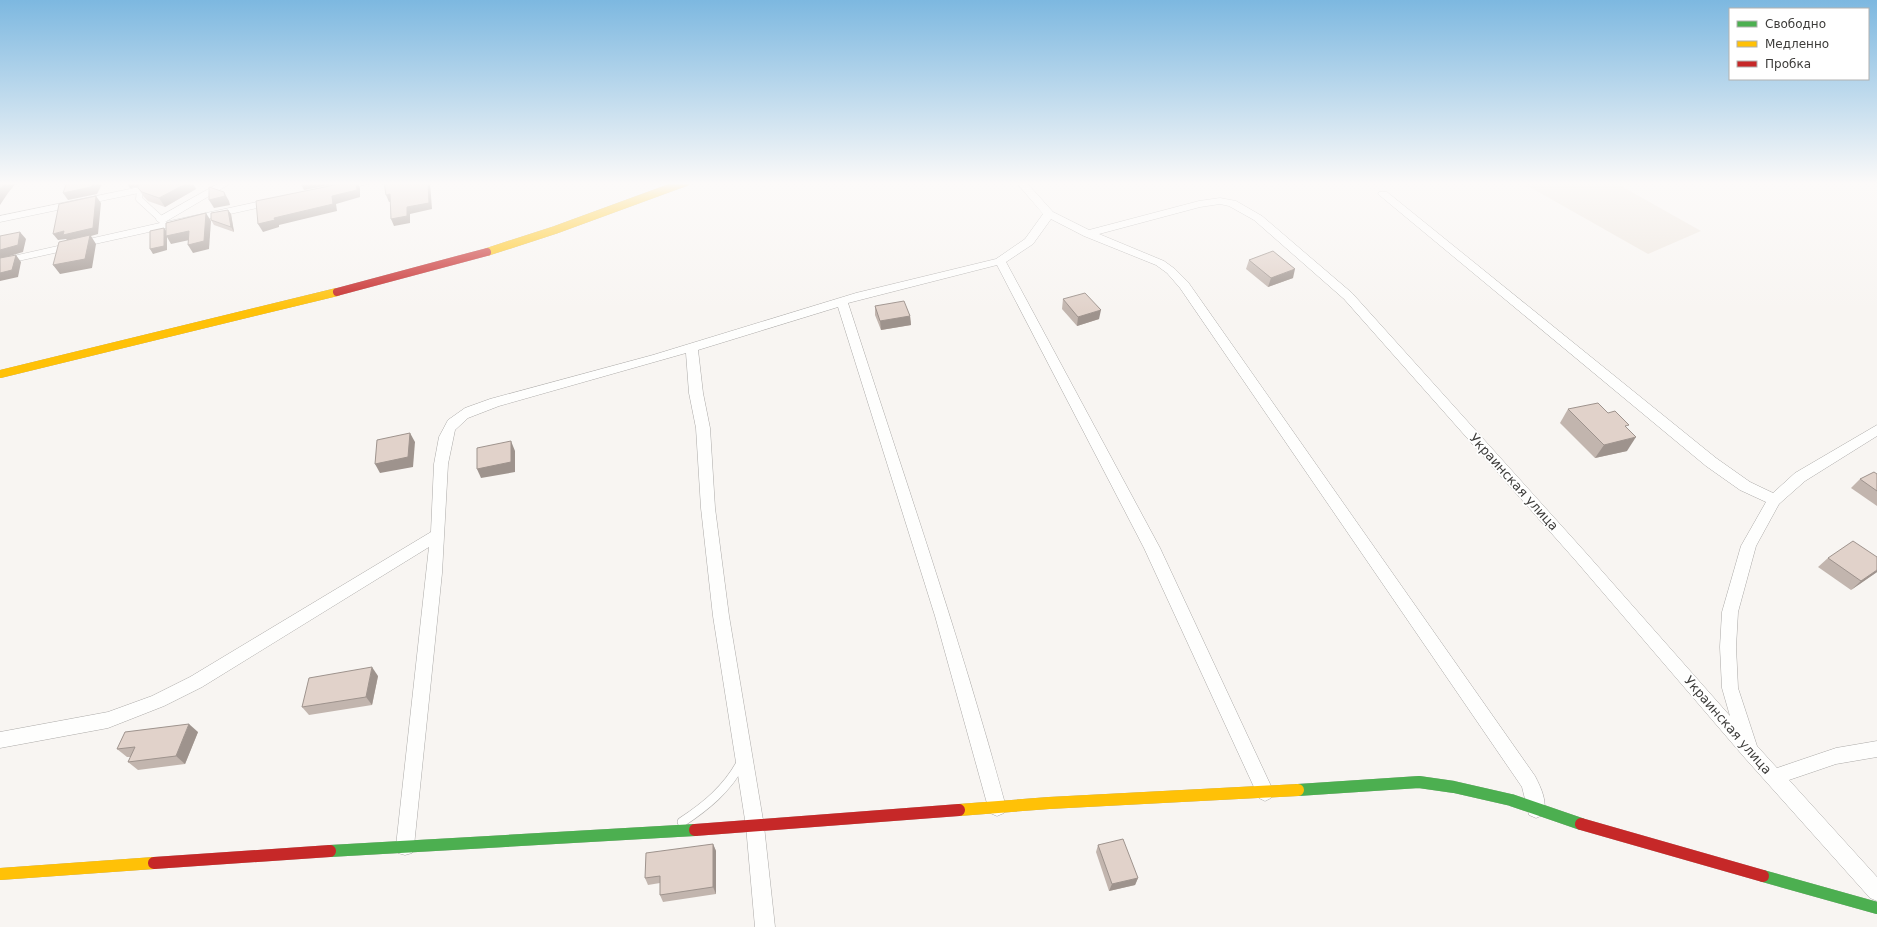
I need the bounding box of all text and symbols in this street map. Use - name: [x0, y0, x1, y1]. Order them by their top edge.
- legend: [1729, 8, 1869, 80]
- text: Свободно: [1765, 17, 1826, 31]
- text: Медленно: [1765, 37, 1829, 51]
- text: Пробка: [1765, 57, 1811, 71]
- street label: Украинская улица: [1467, 430, 1561, 534]
- street label: Украинская улица: [1681, 673, 1775, 777]

